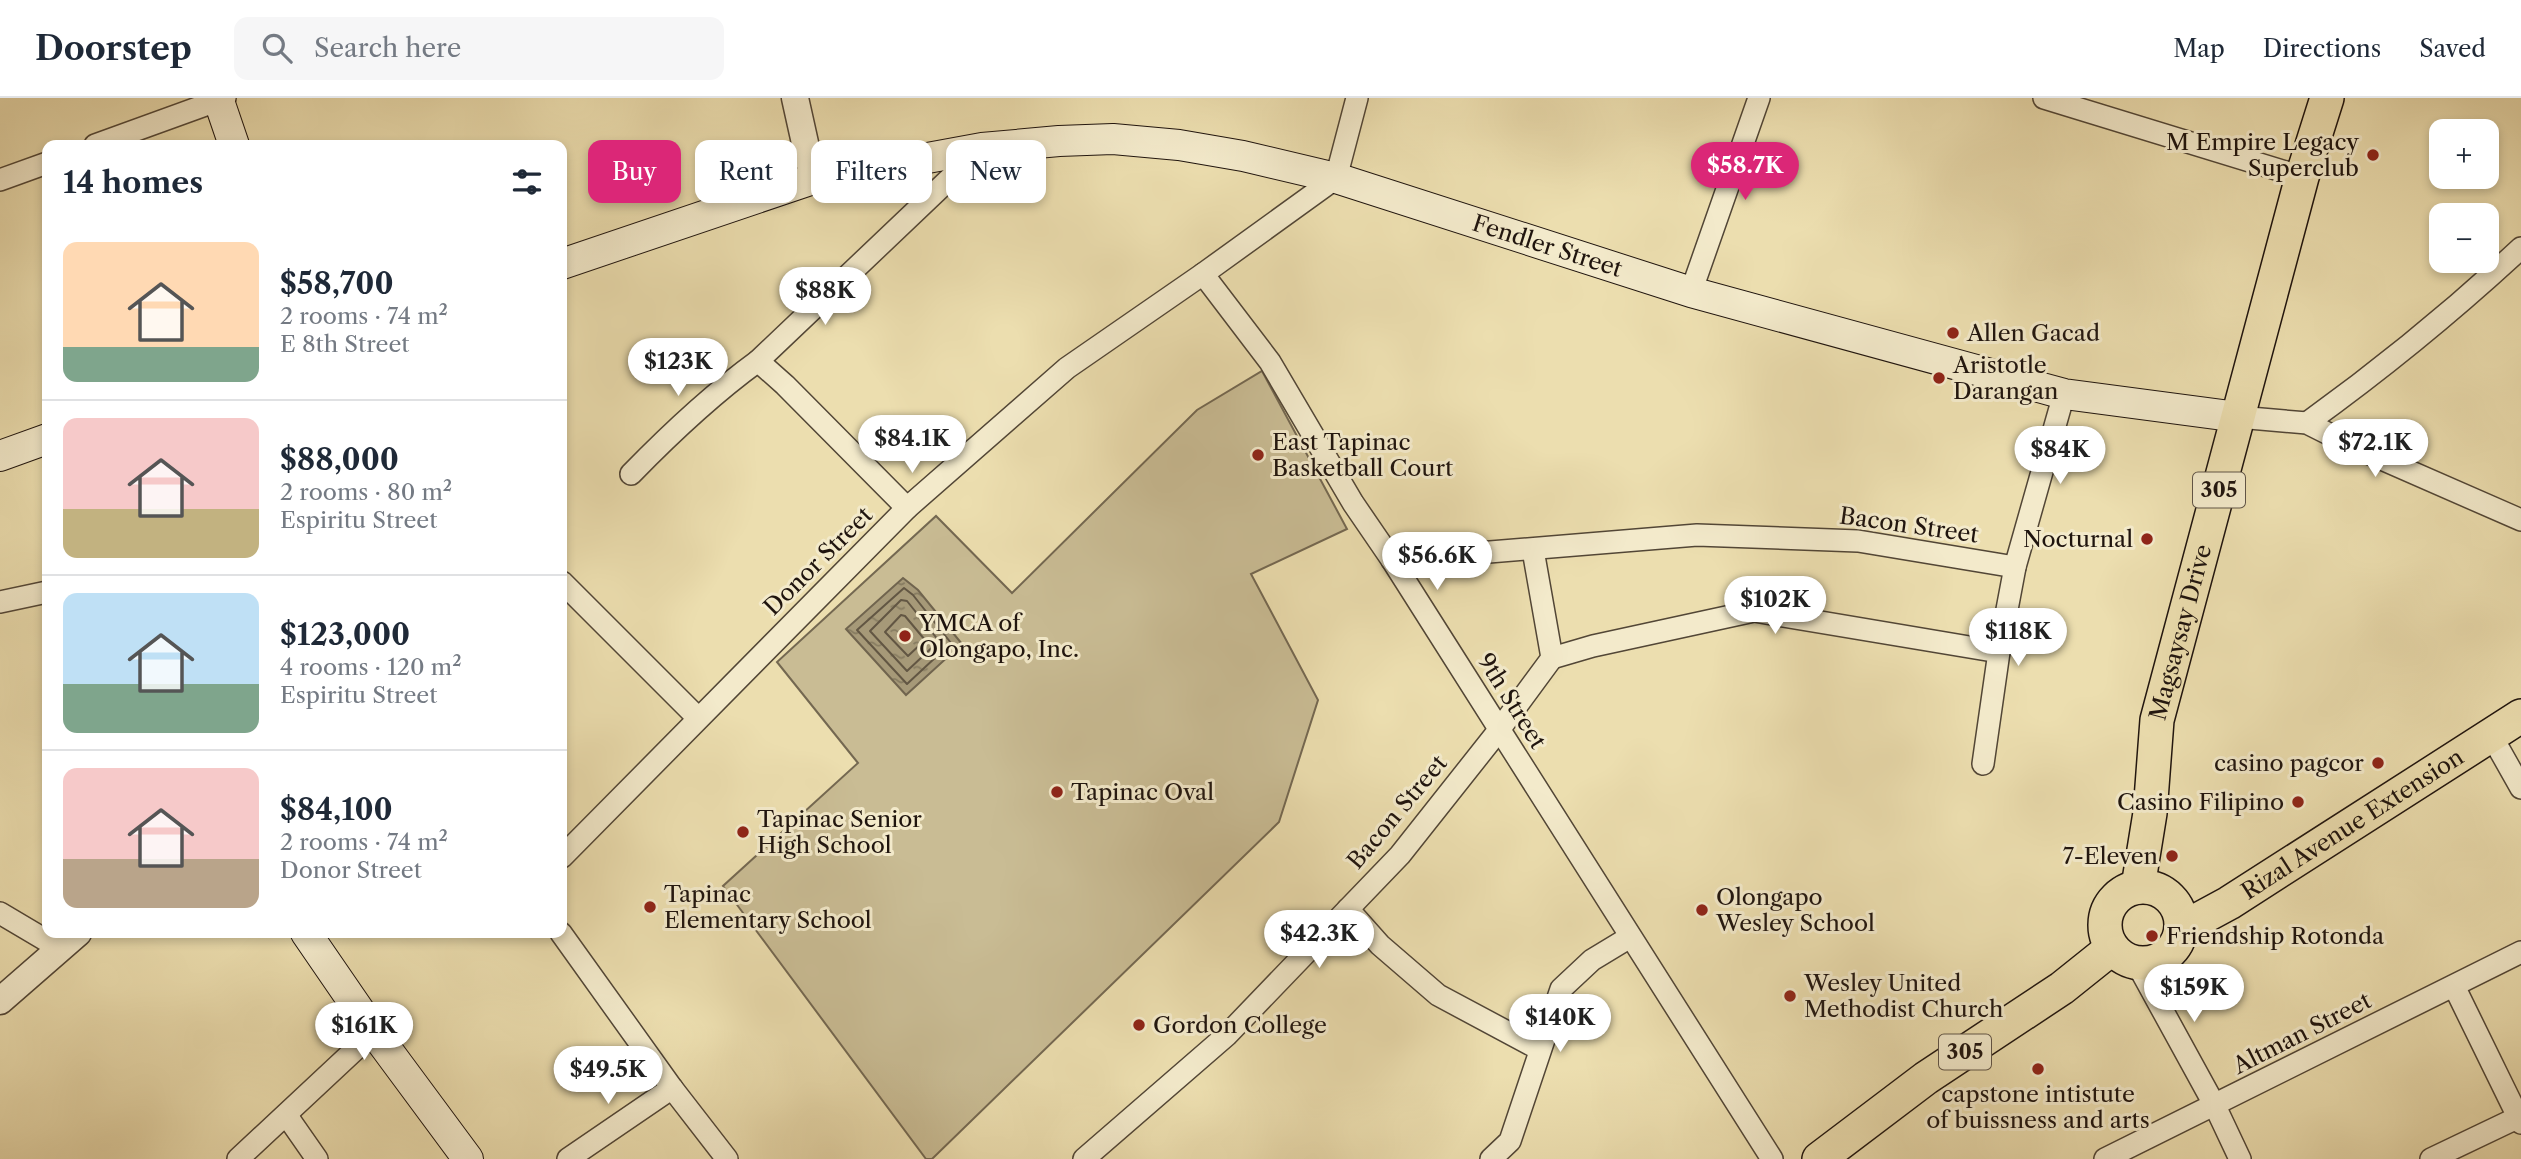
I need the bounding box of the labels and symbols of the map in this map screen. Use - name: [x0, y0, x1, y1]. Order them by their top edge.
- place label: M Empire Legacy Superclub: [2166, 128, 2359, 182]
- pin: $58.7K: [1688, 142, 1802, 202]
- marker: M Empire Legacy Superclub: [2365, 147, 2381, 163]
- street label: Fendler Street: [1469, 209, 1626, 283]
- pin: $88K: [784, 268, 866, 327]
- place label: Allen Gacad: [1966, 319, 2100, 347]
- marker: Allen Gacad: [1945, 325, 1961, 341]
- pin: $123K: [629, 338, 727, 398]
- place label: Aristotle Darangan: [1952, 351, 2058, 405]
- marker: Aristotle Darangan: [1931, 370, 1947, 386]
- pin: $84.1K: [855, 416, 969, 475]
- pin: $72.1K: [2318, 420, 2432, 479]
- pin: $84K: [2019, 426, 2101, 486]
- place label: East Tapinac Basketball Court: [1272, 428, 1453, 482]
- marker: East Tapinac Basketball Court: [1250, 447, 1266, 463]
- road number: 305: [2193, 472, 2245, 508]
- street label: Donor Street: [758, 501, 878, 621]
- street label: Bacon Street: [1838, 501, 1980, 549]
- place label: Nocturnal: [2023, 525, 2133, 553]
- marker: Nocturnal: [2139, 531, 2155, 547]
- pin: $56.6K: [1380, 532, 1494, 592]
- street label: Magsaysay Drive: [2144, 541, 2217, 723]
- pin: $102K: [1726, 576, 1824, 636]
- pin: $118K: [1969, 608, 2067, 668]
- place label: YMCA of Olongapo, Inc.: [918, 609, 1079, 663]
- marker: YMCA of Olongapo, Inc.: [897, 628, 913, 644]
- street label: 9th Street: [1472, 648, 1552, 754]
- street label: Rizal Avenue Extension: [2236, 743, 2469, 905]
- street label: Bacon Street: [1341, 749, 1453, 875]
- place label: casino pagcor: [2214, 749, 2364, 777]
- marker: casino pagcor: [2370, 755, 2386, 771]
- place label: Tapinac Oval: [1071, 778, 1214, 806]
- marker: Tapinac Oval: [1049, 784, 1065, 800]
- place label: Casino Filipino: [2117, 788, 2284, 816]
- marker: Casino Filipino: [2290, 794, 2306, 810]
- place label: Tapinac Senior High School: [757, 805, 922, 859]
- marker: Tapinac Senior High School: [735, 824, 751, 840]
- place label: 7-Eleven: [2063, 842, 2158, 870]
- marker: 7-Eleven: [2164, 848, 2180, 864]
- place label: Tapinac Elementary School: [664, 880, 872, 934]
- place label: Olongapo Wesley School: [1715, 883, 1875, 937]
- marker: Tapinac Elementary School: [642, 899, 658, 915]
- marker: Olongapo Wesley School: [1694, 902, 1710, 918]
- pin: $42.3K: [1262, 910, 1376, 970]
- place label: Friendship Rotonda: [2166, 922, 2385, 950]
- marker: Friendship Rotonda: [2144, 928, 2160, 944]
- pin: $159K: [2145, 964, 2243, 1024]
- place label: Wesley United Methodist Church: [1803, 969, 2004, 1023]
- street label: Altman Street: [2227, 986, 2376, 1080]
- marker: Wesley United Methodist Church: [1782, 988, 1798, 1004]
- pin: $140K: [1511, 995, 1609, 1054]
- pin: $161K: [315, 1002, 413, 1062]
- place label: Gordon College: [1153, 1011, 1327, 1039]
- marker: Gordon College: [1131, 1017, 1147, 1033]
- road number: 305: [1939, 1034, 1991, 1070]
- pin: $49.5K: [551, 1046, 665, 1106]
- marker: capstone intistute of buissness and arts: [2030, 1061, 2046, 1077]
- place label: capstone intistute of buissness and arts: [1926, 1080, 2150, 1134]

